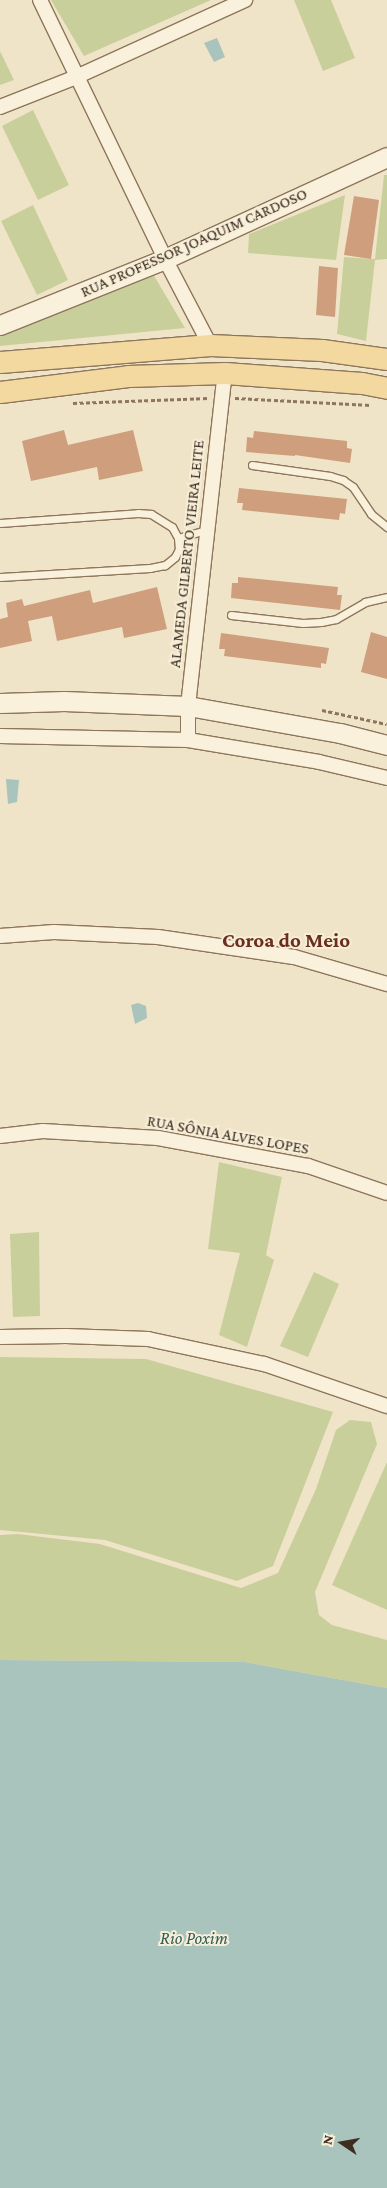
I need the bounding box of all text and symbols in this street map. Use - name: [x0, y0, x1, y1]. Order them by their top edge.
- street label: RUA PROFESSOR JOAQUIM CARDOSO: [78, 184, 310, 302]
- street label: ALAMEDA GILBERTO VIEIRA LEITE: [165, 439, 209, 669]
- district label: Coroa do Meio: [222, 927, 350, 953]
- street label: RUA SÔNIA ALVES LOPES: [146, 1111, 310, 1159]
- water label: Rio Poxim: [160, 1927, 228, 1949]
- north arrow: [317, 2118, 367, 2168]
- text: N: [319, 2134, 336, 2146]

